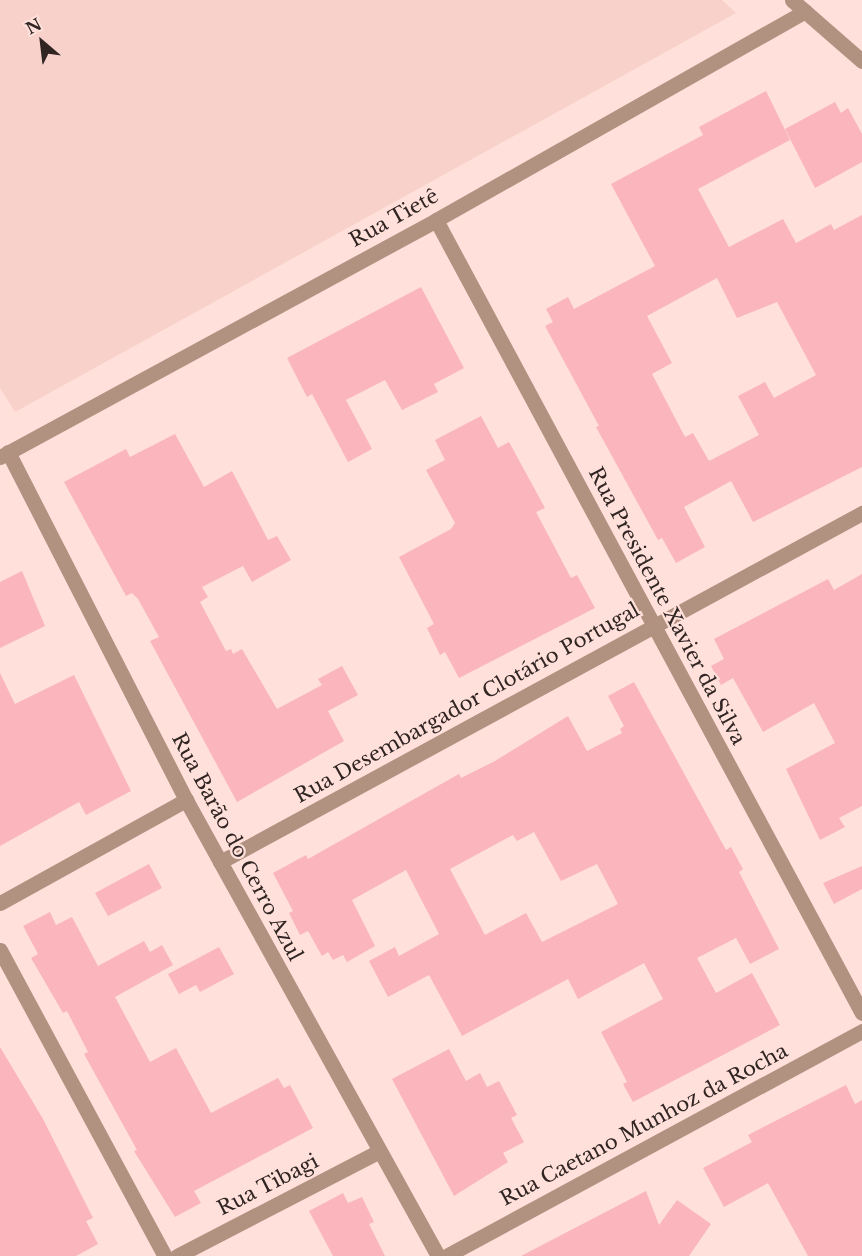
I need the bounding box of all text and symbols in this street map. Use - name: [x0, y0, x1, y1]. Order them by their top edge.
- north arrow: [12, 12, 72, 72]
- text: N: [22, 14, 45, 38]
- street label: Rua Tietê: [345, 184, 443, 252]
- street label: Rua Presidente Xavier da Silva: [583, 463, 751, 749]
- street label: Rua Desembargador Clotário Portugal: [290, 598, 644, 808]
- street label: Rua Barão do Cerro Azul: [166, 728, 308, 966]
- street label: Rua Caetano Munhoz da Rocha: [496, 1039, 792, 1211]
- street label: Rua Tibagi: [213, 1149, 323, 1221]

